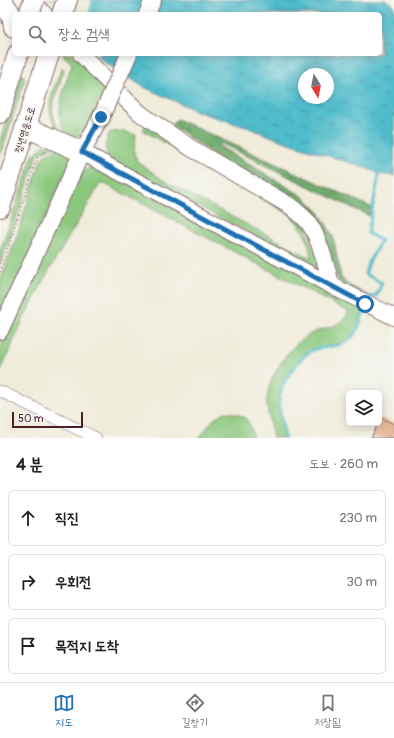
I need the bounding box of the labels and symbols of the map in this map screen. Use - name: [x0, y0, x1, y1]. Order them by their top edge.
- north arrow: [298, 68, 334, 104]
- street label: 청년영웅도로: [12, 105, 38, 155]
- route end: [92, 108, 110, 126]
- route start: [356, 295, 374, 313]
- scale bar: [12, 410, 83, 429]

